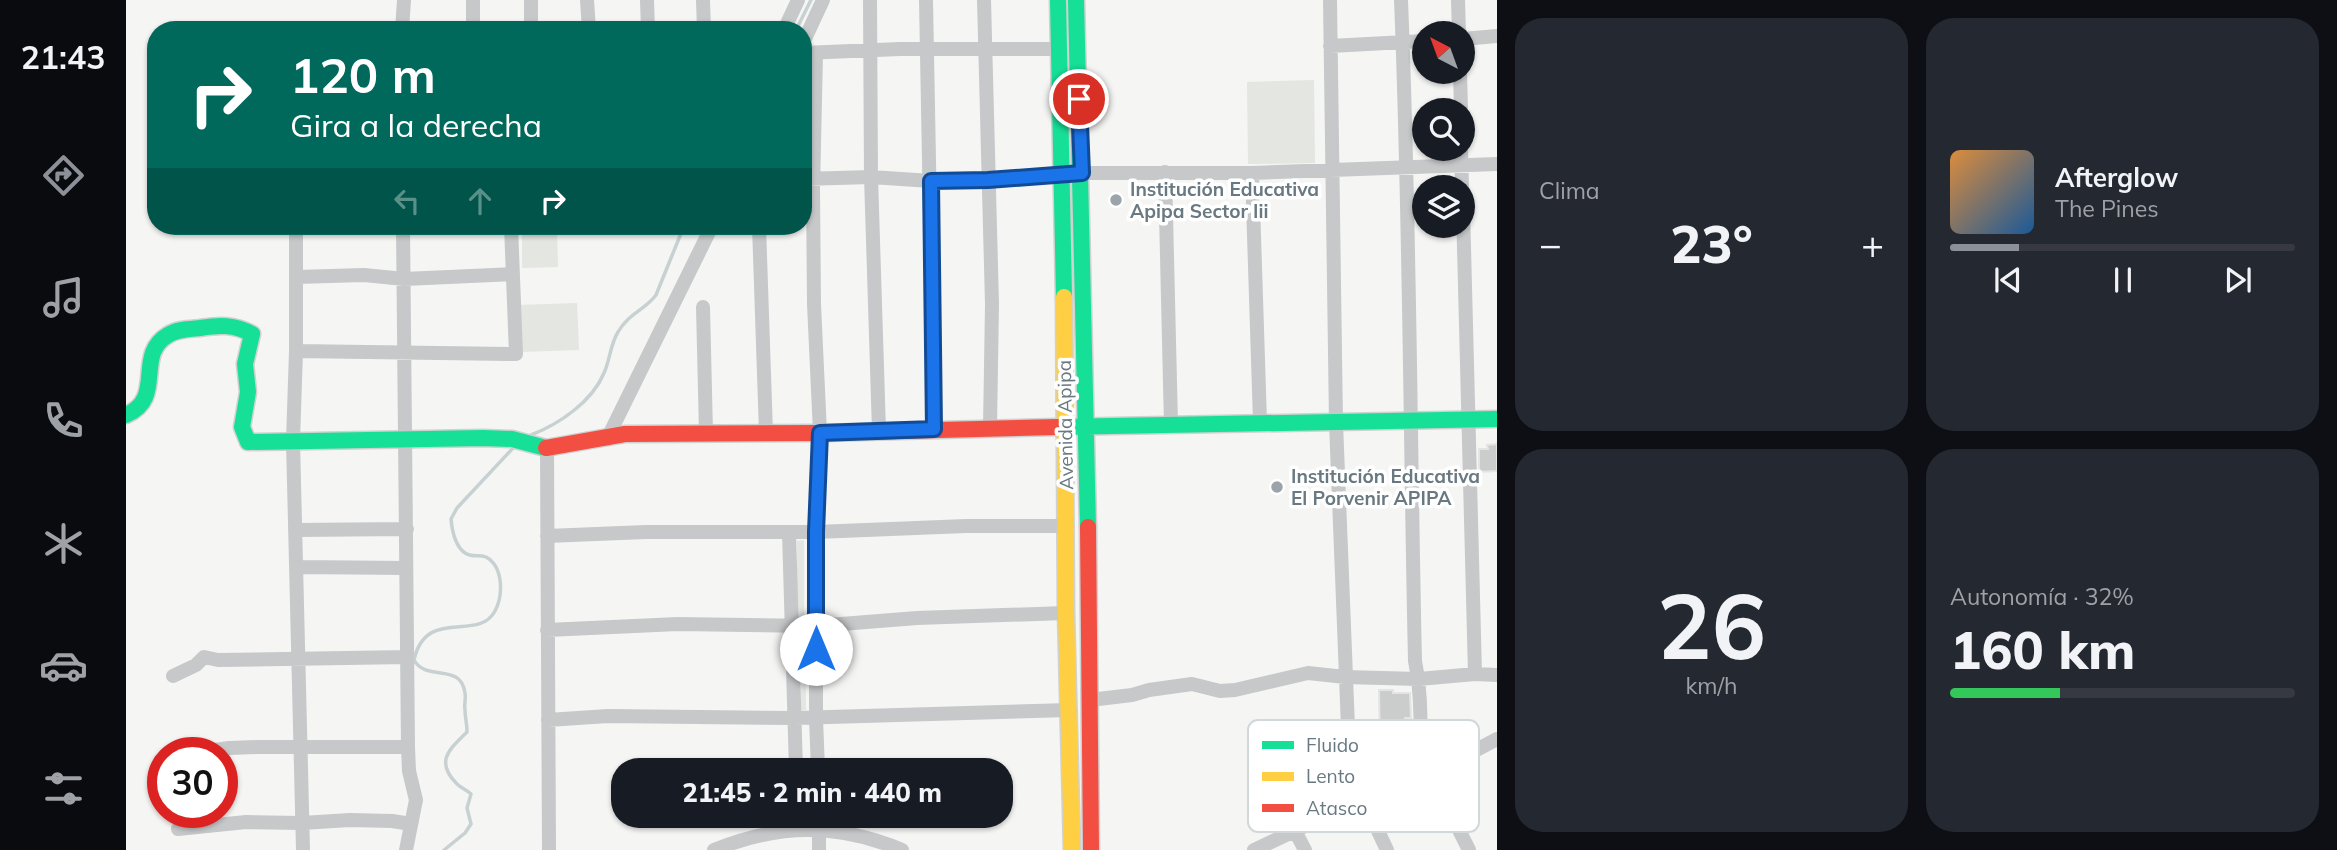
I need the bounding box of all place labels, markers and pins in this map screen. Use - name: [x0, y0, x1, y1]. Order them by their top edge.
- pin: [1049, 69, 1109, 129]
- place label: Institución Educativa Apipa Sector Iii: [1130, 177, 1319, 223]
- marker: Institución Educativa Apipa Sector Iii: [1108, 192, 1124, 208]
- place label: Institución Educativa El Porvenir APIPA: [1291, 464, 1480, 510]
- marker: Institución Educativa El Porvenir APIPA: [1269, 479, 1285, 495]

